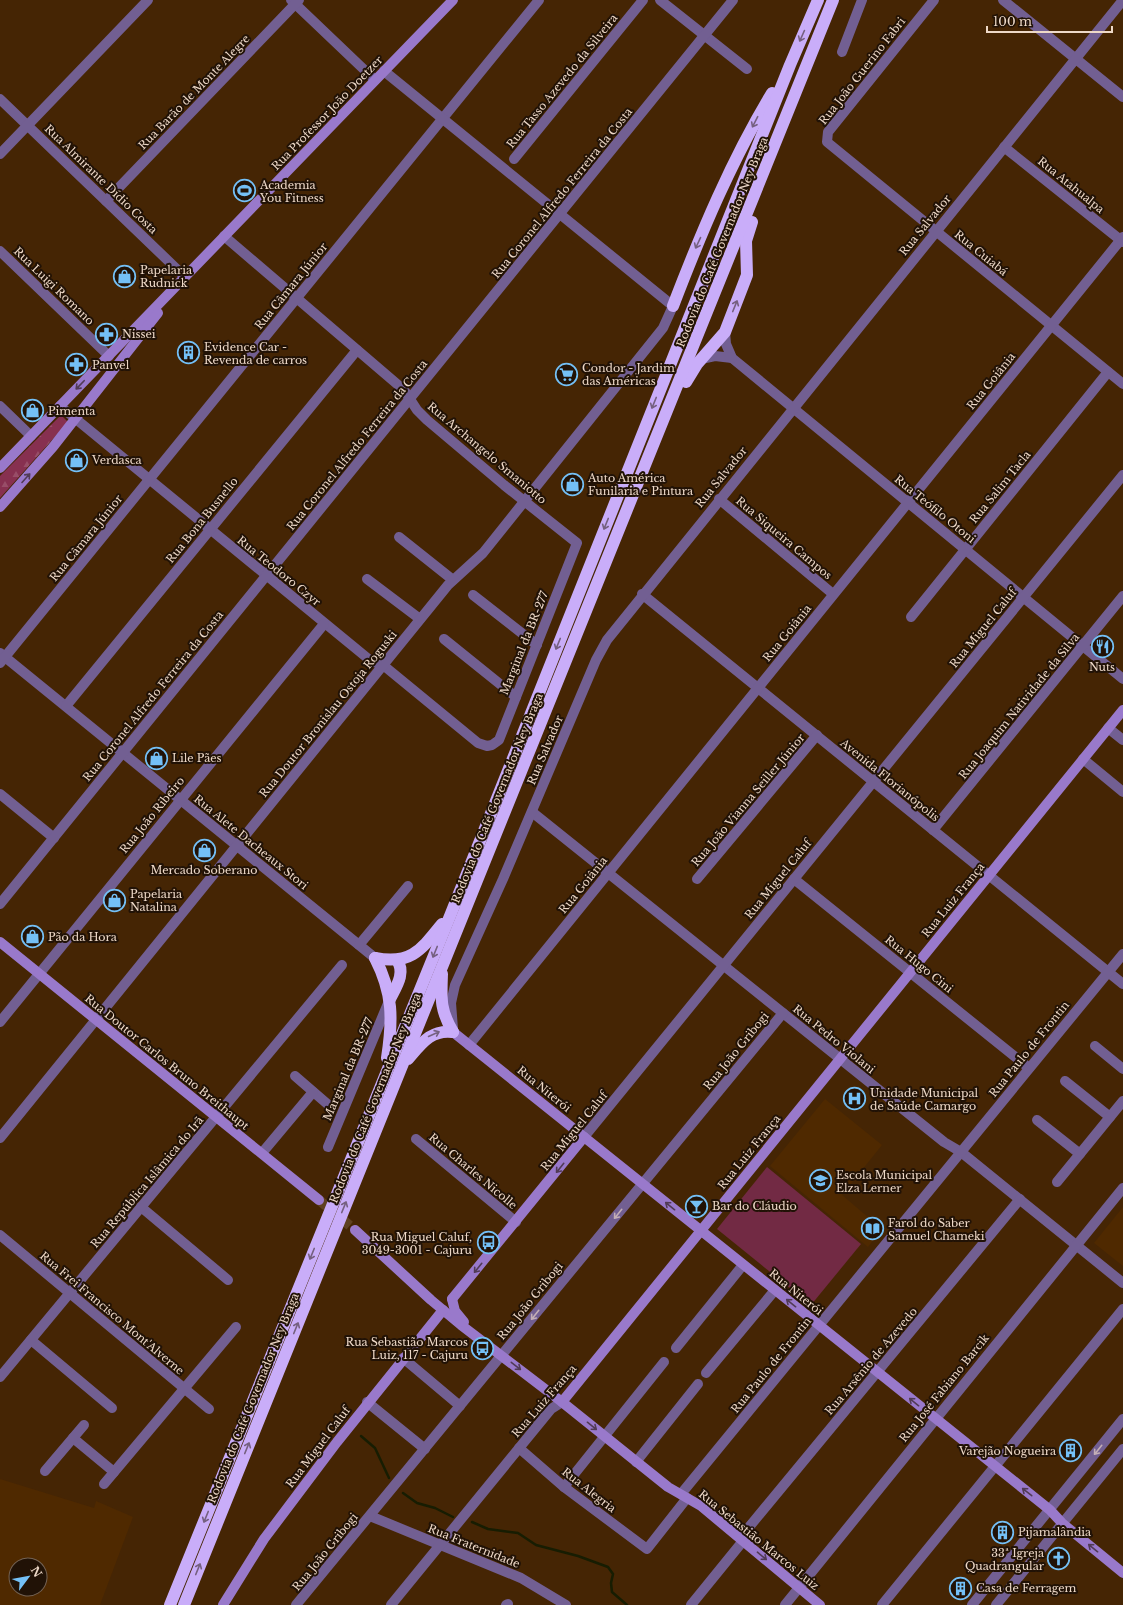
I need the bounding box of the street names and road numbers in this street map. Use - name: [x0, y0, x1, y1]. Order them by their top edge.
- street label: Rua Tasso Azevedo da Silveira: [504, 10, 621, 151]
- street label: Rua João Guerino Fabri: [816, 14, 908, 127]
- street label: Rua Barão de Monte Alegre: [135, 32, 253, 152]
- street label: Rua Professor João Doetzer: [269, 52, 386, 173]
- street label: Rua Coronel Alfredo Ferreira da Costa: [489, 104, 636, 281]
- street label: Rua Almirante Dídio Costa: [42, 121, 161, 237]
- street label: Rodovia do Café Governador Ney Braga: [673, 134, 771, 349]
- street label: Rua Atahualpa: [1035, 154, 1108, 217]
- street label: Rua Salvador: [896, 191, 954, 258]
- street label: Rua Cuiabá: [952, 227, 1011, 279]
- street label: Rua Câmara Júnior: [252, 239, 331, 332]
- street label: Rua Luigi Romano: [11, 244, 97, 328]
- street label: Rua Goiânia: [964, 349, 1019, 412]
- street label: Rua Coronel Alfredo Ferreira da Costa: [284, 356, 431, 533]
- street label: Rua Archangelo Smaniotto: [425, 399, 549, 507]
- street label: Rua Salvador: [692, 443, 750, 510]
- street label: Rua Salim Tacla: [966, 447, 1034, 526]
- street label: Rua Teófilo Otoni: [892, 472, 979, 546]
- street label: Rua Bona Busnello: [163, 474, 241, 566]
- street label: Rua Câmara Júnior: [47, 491, 126, 584]
- street label: Rua Siqueira Campos: [733, 494, 835, 582]
- street label: Rua Teodoro Czyr: [234, 533, 324, 609]
- street label: Rua Miguel Caluf: [947, 584, 1020, 671]
- street label: Marginal da BR-277: [497, 589, 551, 697]
- street label: Rua Goiânia: [760, 601, 815, 664]
- street label: Rua Coronel Alfredo Ferreira da Costa: [80, 607, 227, 784]
- street label: Rua Doutor Bronislau Ostoja Roguski: [256, 628, 400, 800]
- street label: Rua Joaquim Natividade da Silva: [956, 630, 1083, 782]
- street label: Rodovia do Café Governador Ney Braga: [448, 690, 546, 905]
- street label: Rua Salvador: [524, 712, 566, 787]
- street label: Rua João Vianna Seiller Júnior: [688, 730, 808, 869]
- street label: Avenida Florianópolis: [837, 735, 942, 824]
- street label: Rua João Ribeiro: [117, 774, 187, 856]
- street label: Rua Alete Dacheaux Stori: [191, 792, 311, 893]
- street label: Rua Miguel Caluf: [742, 835, 815, 922]
- street label: Rua Goiânia: [556, 853, 611, 916]
- street label: Rua Luiz França: [919, 859, 988, 940]
- street label: Rua Hugo Cini: [882, 932, 956, 996]
- street label: Rodovia do Café Governador Ney Braga: [326, 990, 424, 1205]
- street label: Rua Doutor Carlos Bruno Breithaupt: [82, 991, 253, 1133]
- street label: Rua Paulo de Frontin: [986, 998, 1072, 1100]
- street label: Rua Pedro Violani: [790, 1002, 878, 1077]
- street label: Rua João Gribogi: [700, 1009, 772, 1093]
- street label: Marginal da BR-277: [320, 1015, 376, 1123]
- street label: Rua Niterói: [514, 1063, 574, 1115]
- street label: Rua Miguel Caluf: [538, 1087, 611, 1174]
- street label: Rua Luiz França: [715, 1111, 784, 1192]
- street label: Rua República Islâmica do Irã: [88, 1113, 207, 1251]
- street label: Rua Charles Nicolle: [426, 1130, 520, 1212]
- street label: Rua Frei Francisco Mont'Alverne: [37, 1249, 187, 1377]
- street label: Rua João Gribogi: [494, 1259, 566, 1343]
- street label: Rua Niterói: [766, 1266, 826, 1318]
- street label: Rodovia do Café Governador Ney Braga: [204, 1290, 302, 1505]
- street label: Rua Arsênio de Azevedo: [822, 1304, 920, 1418]
- street label: Rua Paulo de Frontin: [728, 1314, 814, 1416]
- street label: Rua José Fabiano Barcik: [896, 1331, 992, 1445]
- street label: Rua Luiz França: [509, 1361, 580, 1440]
- street label: Rua Miguel Caluf: [283, 1402, 354, 1490]
- street label: Rua Alegria: [559, 1465, 620, 1516]
- street label: Rua Sebastião Marcos Luiz: [696, 1487, 822, 1593]
- street label: Rua João Gribogi: [289, 1510, 361, 1594]
- street label: Rua Fraternidade: [426, 1521, 522, 1571]

